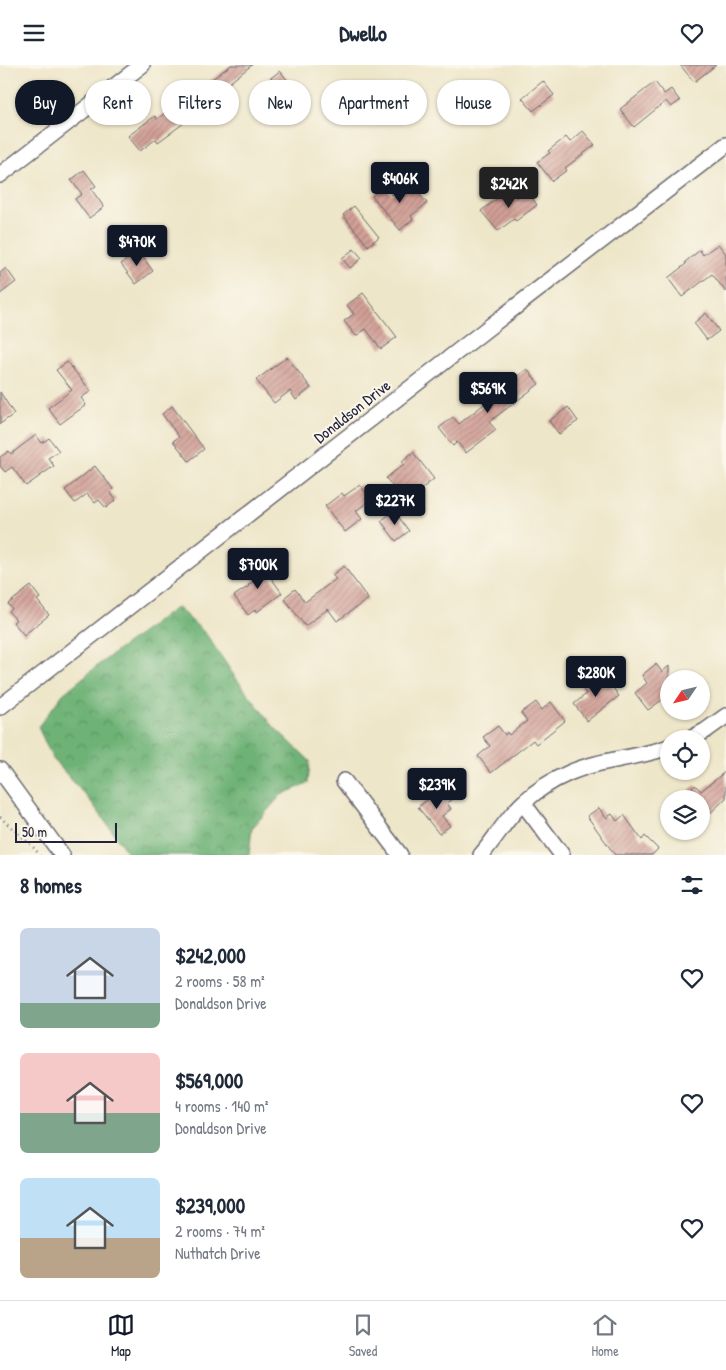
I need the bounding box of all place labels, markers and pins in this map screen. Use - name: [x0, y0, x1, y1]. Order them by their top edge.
- pin: $406K: [365, 161, 435, 204]
- pin: $242K: [474, 167, 544, 209]
- pin: $470K: [102, 225, 172, 267]
- pin: $569K: [453, 371, 523, 414]
- pin: $227K: [360, 483, 430, 526]
- pin: $700K: [223, 547, 293, 590]
- pin: $280K: [561, 655, 631, 698]
- pin: $239K: [402, 767, 472, 810]

